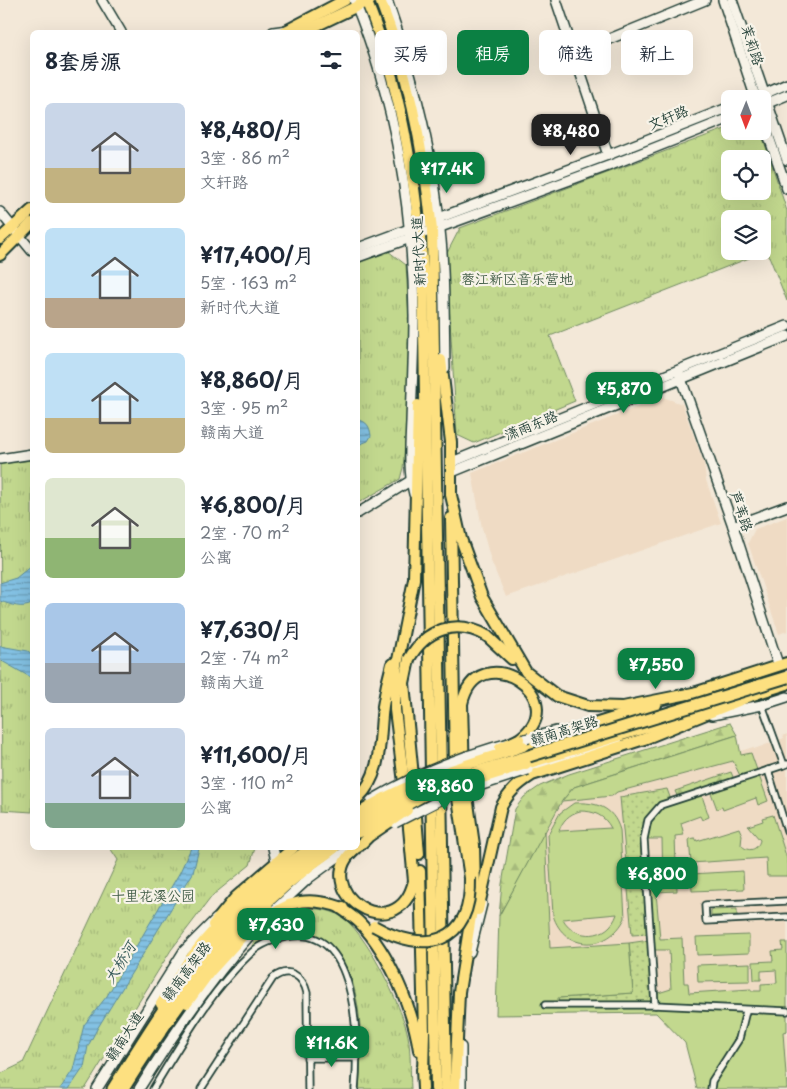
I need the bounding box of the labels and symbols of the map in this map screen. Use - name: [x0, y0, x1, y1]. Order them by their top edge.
- street label: 茉莉路: [737, 22, 769, 68]
- north arrow: [721, 90, 771, 140]
- street label: 文轩路: [645, 99, 691, 135]
- pin: ¥8,480: [530, 114, 612, 156]
- pin: ¥17.4K: [406, 152, 488, 194]
- street label: 新时代大道: [406, 215, 430, 287]
- park label: 蓉江新区音乐营地: [461, 268, 573, 289]
- pin: ¥5,870: [583, 372, 665, 414]
- street label: 潇雨东路: [501, 405, 561, 445]
- street label: 芦苇路: [725, 488, 759, 534]
- pin: ¥7,550: [615, 648, 697, 690]
- street label: 赣南高架路: [527, 710, 601, 750]
- pin: ¥8,860: [404, 768, 486, 811]
- pin: ¥6,800: [616, 856, 698, 899]
- park label: 十里花溪公园: [111, 885, 195, 906]
- pin: ¥7,630: [235, 908, 317, 950]
- water label: 大桥河: [97, 934, 142, 987]
- street label: 赣南高架路: [157, 937, 215, 1005]
- street label: 赣南大道: [100, 1007, 148, 1065]
- pin: ¥11.6K: [291, 1026, 373, 1068]

